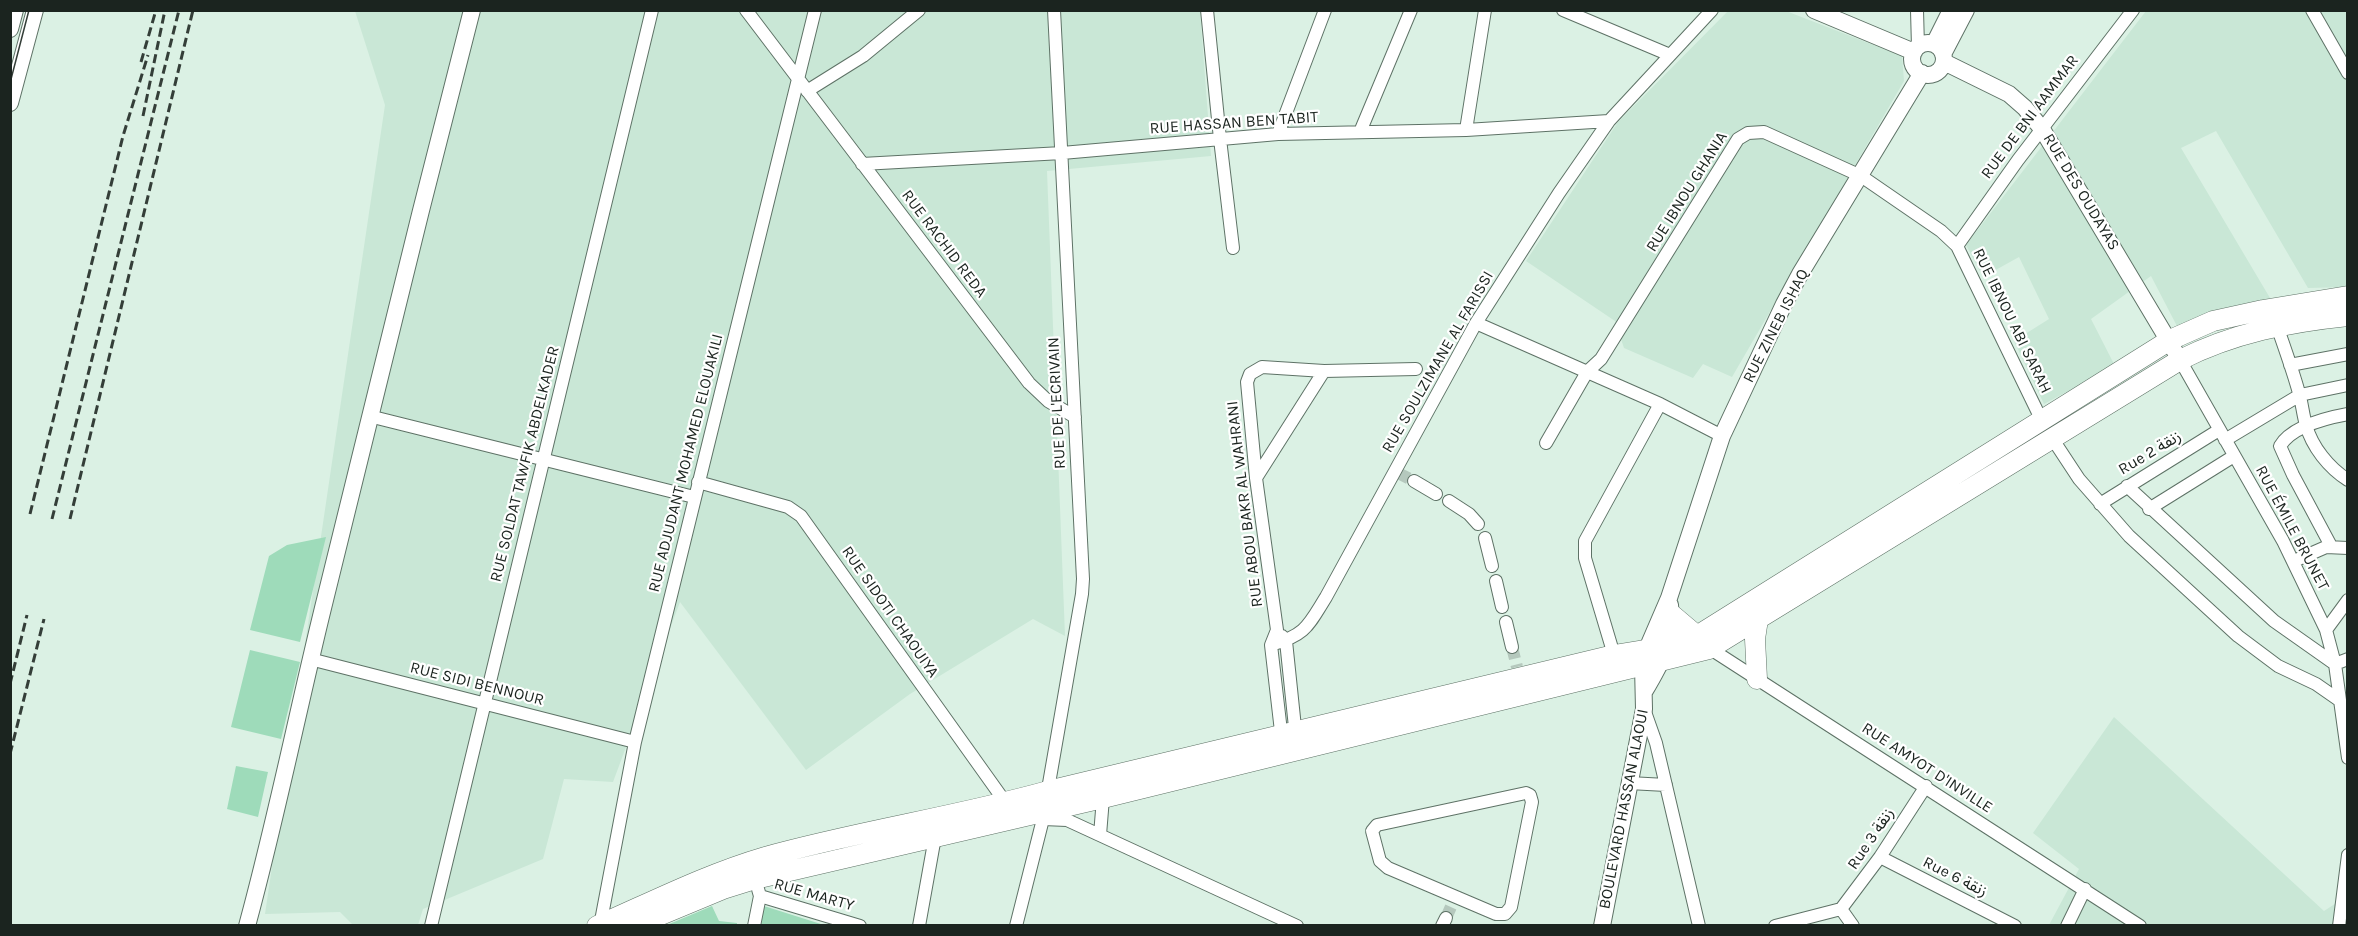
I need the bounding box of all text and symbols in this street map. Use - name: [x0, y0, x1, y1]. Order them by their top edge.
- street label: RUE DE BNI AAMMAR: [1977, 51, 2083, 183]
- street label: RUE HASSAN BEN TABIT: [1149, 108, 1319, 138]
- street label: RUE IBNOU GHANIA: [1642, 128, 1732, 256]
- street label: RUE DES OUDAYAS: [2039, 130, 2123, 254]
- street label: RUE RACHID REDA: [897, 186, 991, 302]
- street label: RUE IBNOU ABI SARAH: [1969, 245, 2055, 397]
- street label: RUE ZINEB ISHAQ: [1739, 266, 1813, 386]
- street label: RUE SOULZIMANE AL FARISSI: [1378, 268, 1498, 456]
- street label: RUE ADJUDANT MOHAMED ELOUAKILI: [645, 332, 727, 594]
- street label: RUE DE L'ECRIVAIN: [1044, 336, 1070, 470]
- street label: RUE SOLDAT TAWFIK ABDELKADER: [486, 344, 564, 584]
- street label: RUE ABOU BAKR AL WAHRANI: [1223, 400, 1267, 608]
- street label: Rue 2 زنقة: [2115, 427, 2185, 479]
- street label: RUE ÉMILE BRUNET: [2251, 462, 2333, 594]
- street label: RUE SIDOTI CHAOUIYA: [837, 543, 943, 681]
- street label: RUE SIDI BENNOUR: [408, 658, 546, 710]
- street label: BOULEVARD HASSAN ALAOUI: [1595, 707, 1653, 911]
- street label: RUE AMYOT D'INVILLE: [1858, 719, 1996, 817]
- street label: Rue 3 زنقة: [1843, 805, 1899, 873]
- street label: Rue 6 زنقة: [1920, 853, 1990, 901]
- street label: RUE MARTY: [772, 874, 856, 916]

